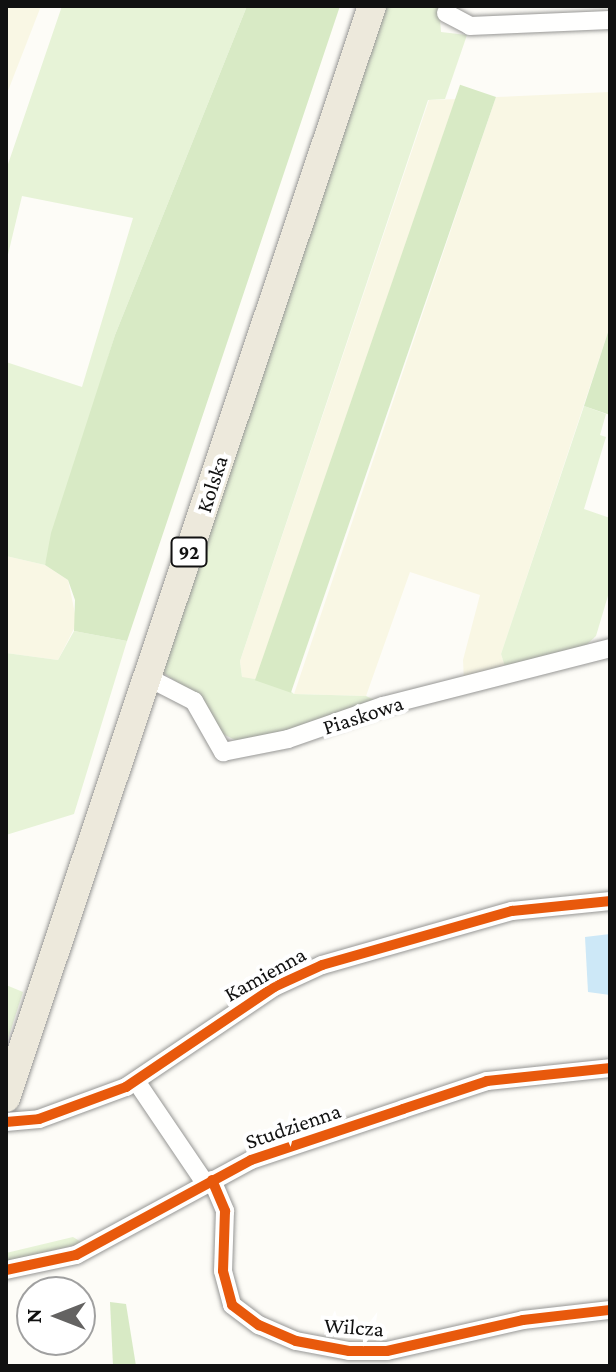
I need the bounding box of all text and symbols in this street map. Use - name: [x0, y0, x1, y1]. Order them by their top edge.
- street label: Kolska: [190, 452, 234, 516]
- road number: 92: [169, 536, 209, 568]
- street label: Piaskowa: [319, 690, 407, 740]
- street label: Kamienna: [219, 941, 311, 1007]
- street label: Studzienna: [242, 1097, 344, 1155]
- north arrow: [16, 1276, 96, 1356]
- text: N: [21, 1309, 46, 1324]
- street label: Wilcza: [323, 1312, 385, 1342]

